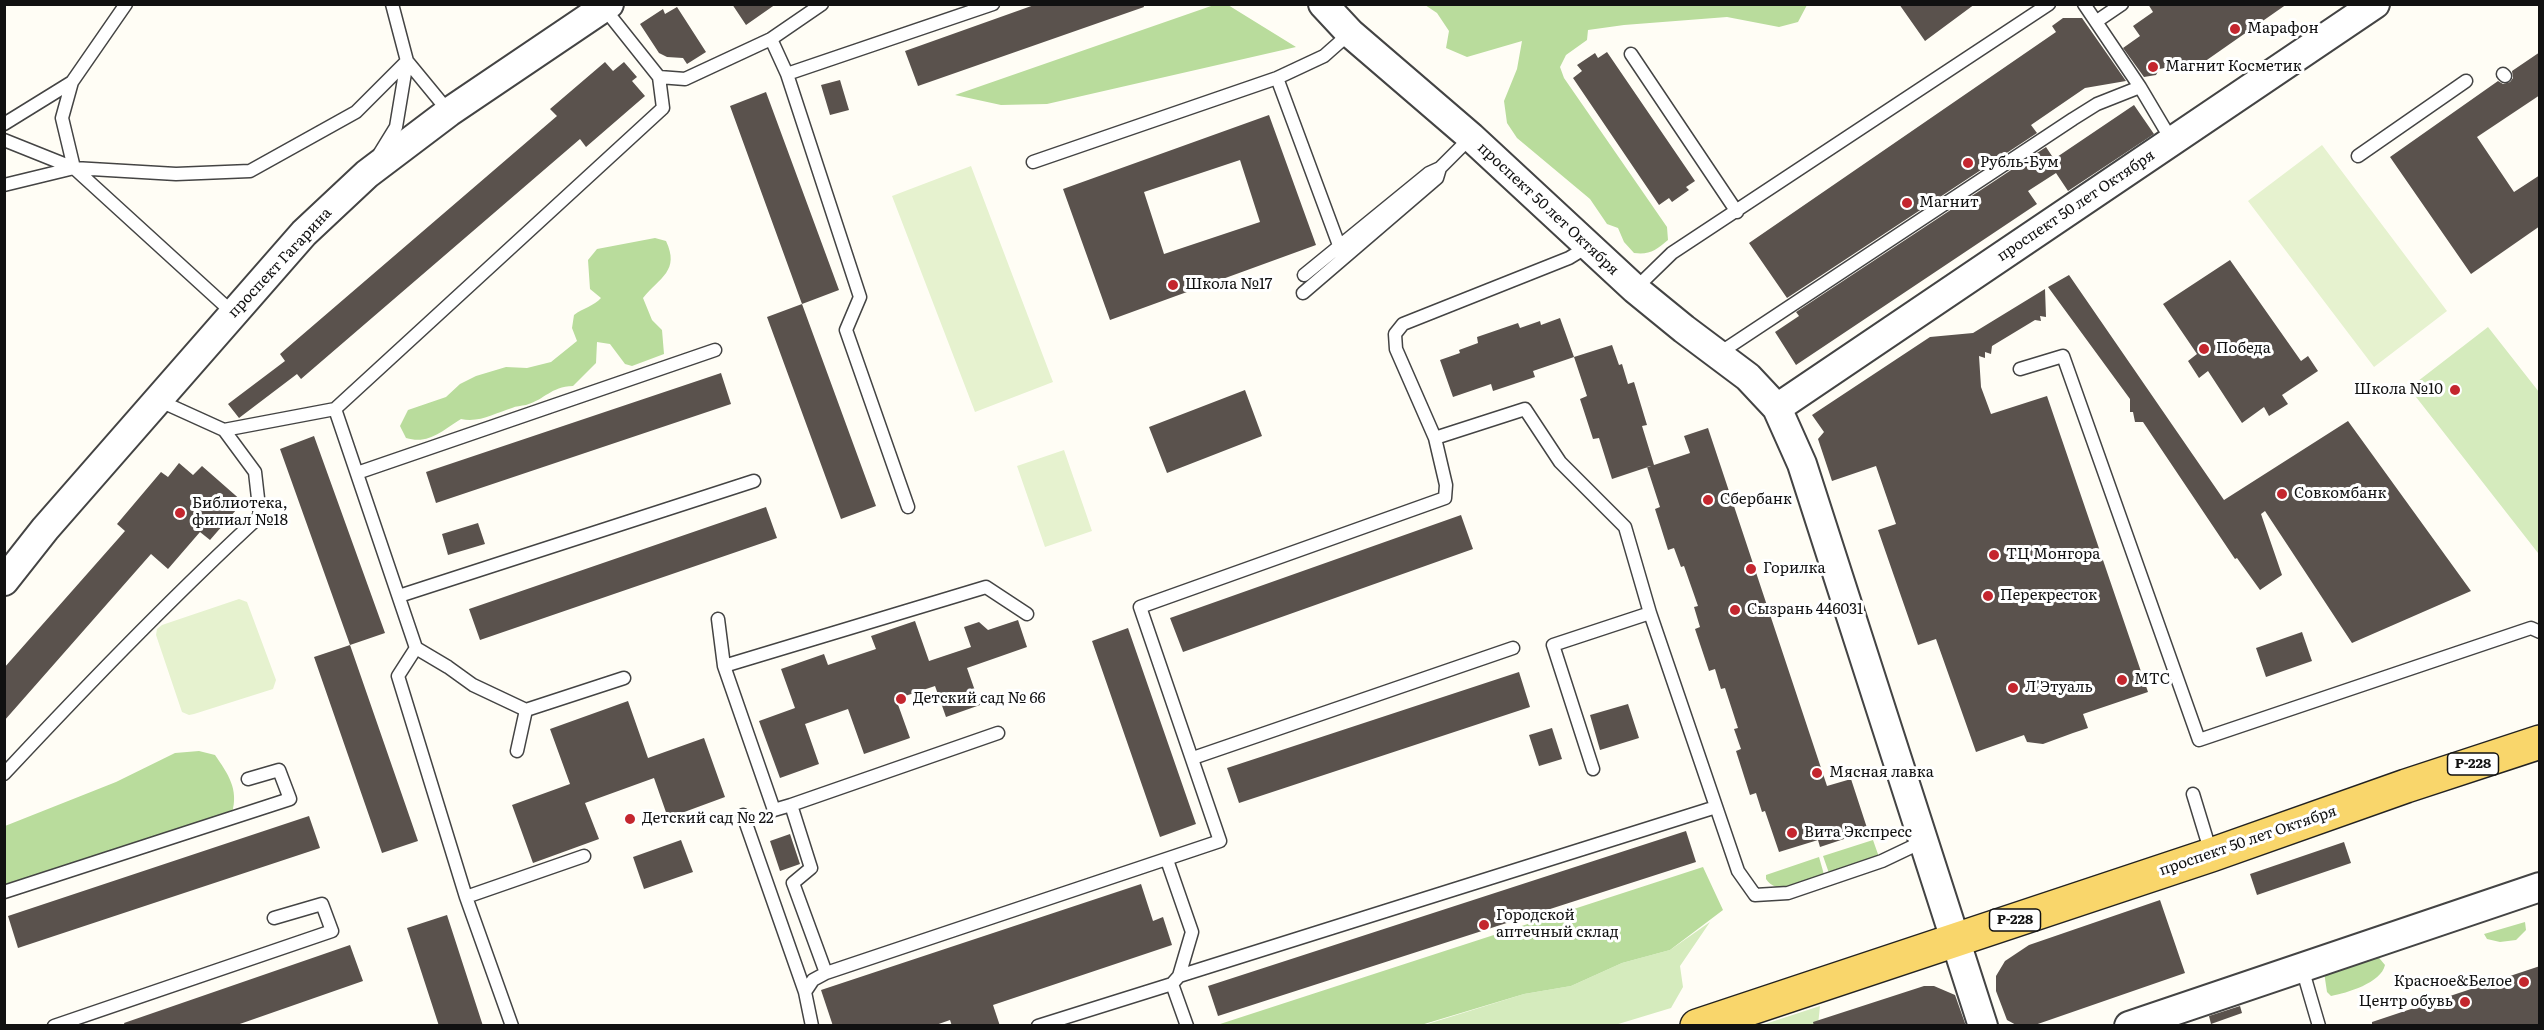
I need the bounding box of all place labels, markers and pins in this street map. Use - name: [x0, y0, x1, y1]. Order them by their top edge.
- place label: Марафон: [2247, 20, 2319, 38]
- marker: Марафон: [2228, 22, 2242, 36]
- place label: Магнит Косметик: [2165, 58, 2302, 76]
- marker: Магнит Косметик: [2146, 60, 2160, 74]
- place label: Рубль-Бум: [1980, 154, 2059, 172]
- marker: Рубль-Бум: [1961, 156, 1975, 170]
- place label: Магнит: [1919, 194, 1979, 212]
- marker: Магнит: [1900, 196, 1914, 210]
- place label: Школа №17: [1185, 276, 1272, 294]
- marker: Школа №17: [1166, 278, 1180, 292]
- place label: Победа: [2216, 340, 2271, 358]
- marker: Победа: [2197, 342, 2211, 356]
- place label: Школа №10: [2354, 381, 2443, 399]
- marker: Школа №10: [2448, 383, 2462, 397]
- place label: Совкомбанк: [2294, 485, 2386, 503]
- marker: Совкомбанк: [2275, 487, 2289, 501]
- place label: Сбербанк: [1720, 491, 1792, 509]
- marker: Сбербанк: [1701, 493, 1715, 507]
- place label: Библиотека, филиал №18: [192, 495, 288, 530]
- marker: Библиотека, филиал №18: [173, 506, 187, 520]
- place label: ТЦ Монгора: [2006, 546, 2100, 564]
- marker: ТЦ Монгора: [1987, 548, 2001, 562]
- place label: Горилка: [1763, 560, 1826, 578]
- marker: Горилка: [1744, 562, 1758, 576]
- place label: Перекресток: [2000, 587, 2097, 605]
- marker: Перекресток: [1981, 589, 1995, 603]
- place label: Сызрань 446031: [1747, 601, 1863, 619]
- marker: Сызрань 446031: [1728, 603, 1742, 617]
- place label: МТС: [2134, 671, 2170, 689]
- marker: МТС: [2115, 673, 2129, 687]
- place label: Л'Этуаль: [2025, 679, 2093, 697]
- marker: Л'Этуаль: [2006, 681, 2020, 695]
- place label: Детский сад № 66: [913, 690, 1046, 708]
- marker: Детский сад № 66: [894, 692, 908, 706]
- place label: Мясная лавка: [1829, 764, 1934, 782]
- marker: Мясная лавка: [1810, 766, 1824, 780]
- place label: Детский сад № 22: [642, 810, 774, 828]
- marker: Детский сад № 22: [623, 812, 637, 826]
- place label: Вита Экспресс: [1804, 824, 1912, 842]
- marker: Вита Экспресс: [1785, 826, 1799, 840]
- place label: Городской аптечный склад: [1496, 907, 1619, 942]
- marker: Городской аптечный склад: [1477, 918, 1491, 932]
- place label: Красное&Белое: [2394, 973, 2512, 991]
- marker: Красное&Белое: [2517, 975, 2531, 989]
- place label: Центр обувь: [2359, 993, 2453, 1011]
- marker: Центр обувь: [2458, 995, 2472, 1009]

